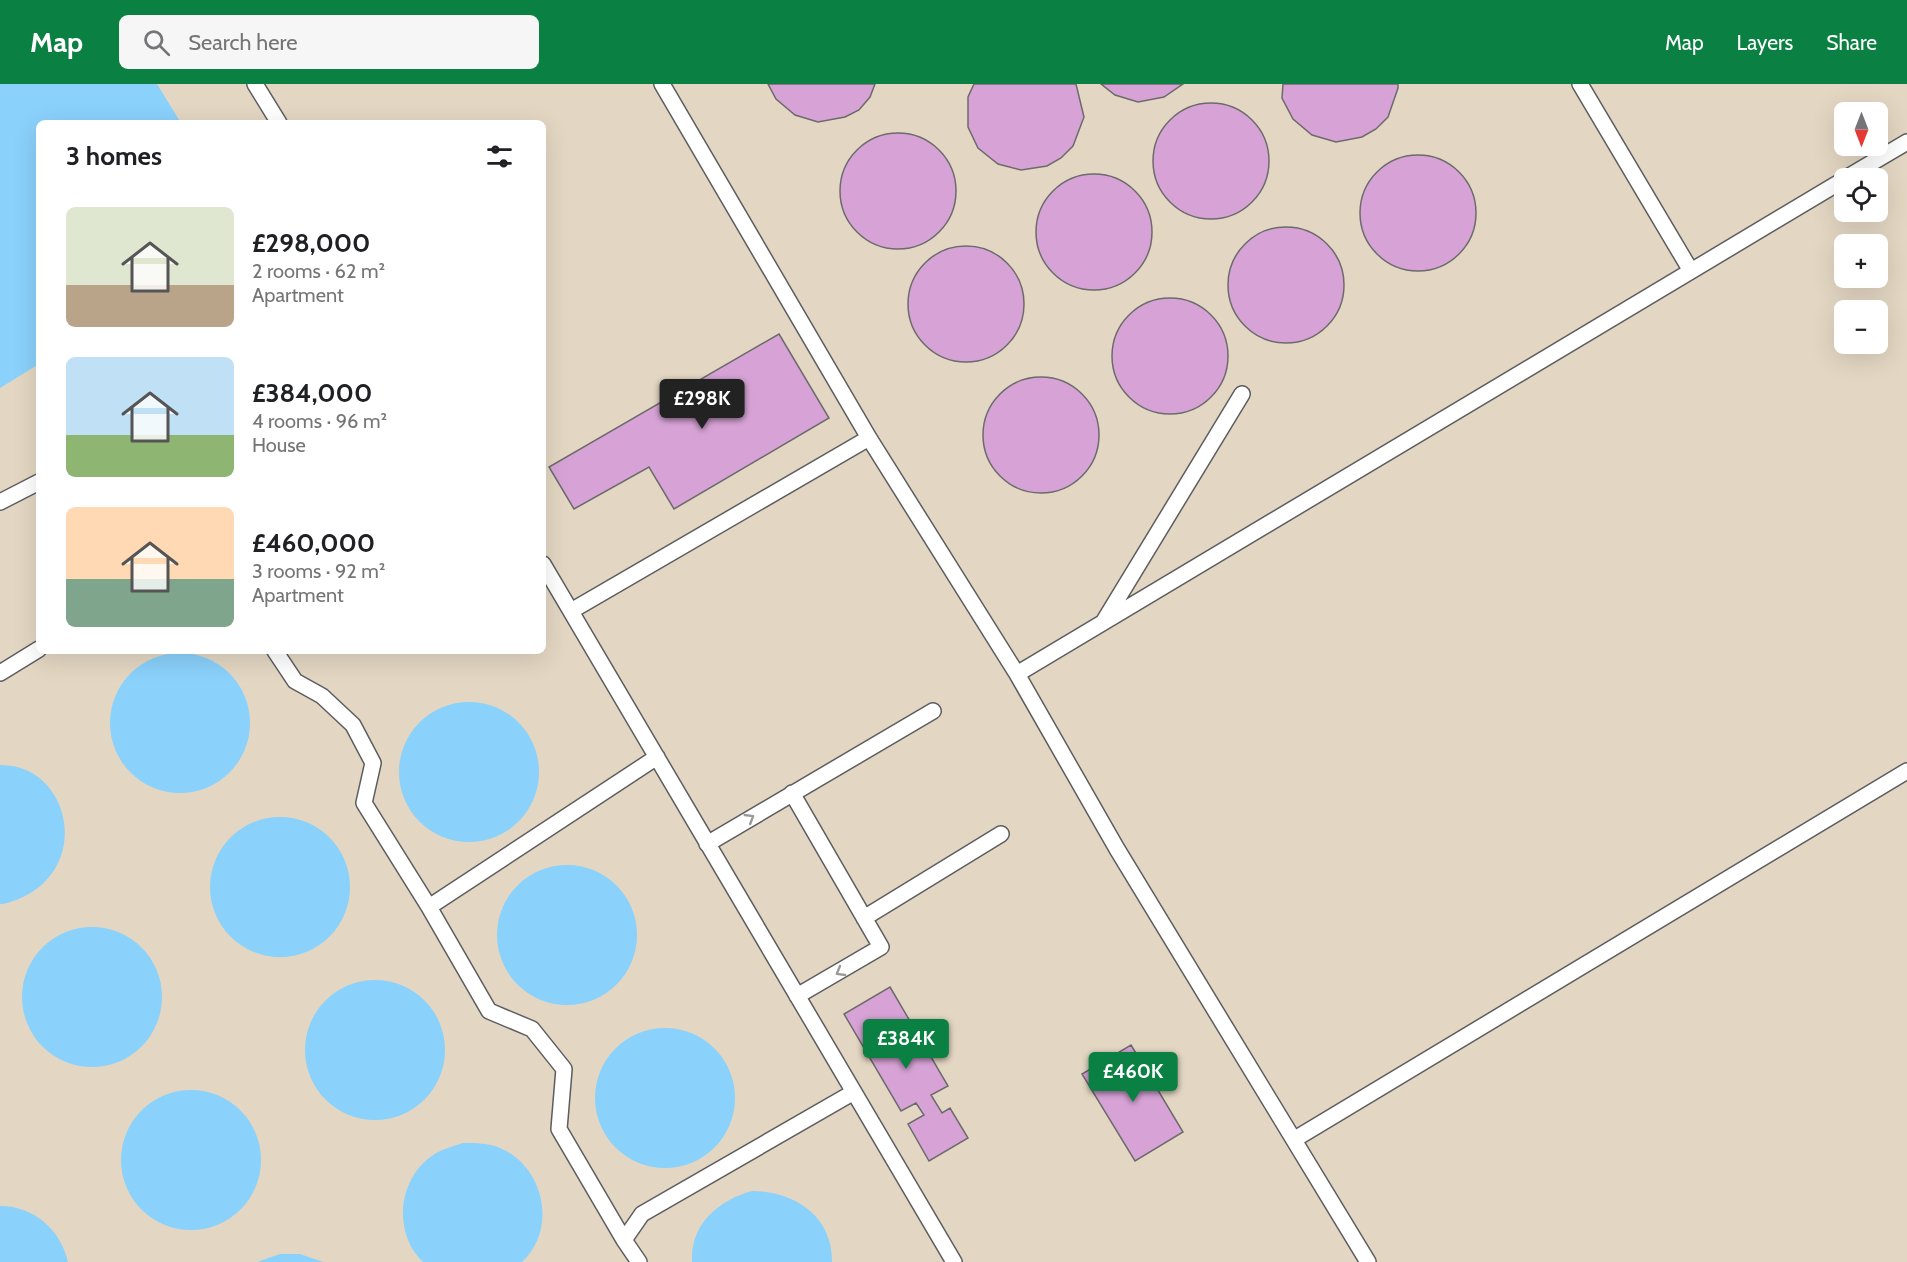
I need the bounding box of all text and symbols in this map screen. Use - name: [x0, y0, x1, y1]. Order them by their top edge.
- search box: [119, 15, 539, 69]
- text: Map: [30, 25, 83, 59]
- icon: search: [140, 26, 173, 59]
- text: Search here: [188, 29, 297, 56]
- text: Map: [1665, 30, 1704, 55]
- text: Layers: [1737, 30, 1793, 55]
- text: Share: [1826, 30, 1877, 55]
- north arrow: [1834, 102, 1888, 156]
- map controls: [1834, 102, 1888, 354]
- text: 3 homes: [66, 140, 162, 172]
- icon: filters: [483, 140, 516, 173]
- button: locate: [1834, 168, 1888, 222]
- text: £298,000: [252, 227, 370, 259]
- icon: home: [114, 231, 186, 303]
- button: +: [1834, 234, 1888, 288]
- text: 2 rooms · 62 m²: [252, 259, 385, 283]
- text: Apartment: [252, 283, 344, 307]
- button: −: [1834, 300, 1888, 354]
- text: £384,000: [252, 377, 372, 409]
- pin: £298K: [660, 379, 744, 430]
- icon: home: [114, 381, 186, 453]
- text: £298K: [674, 386, 730, 410]
- text: 4 rooms · 96 m²: [252, 409, 387, 433]
- text: House: [252, 433, 306, 457]
- text: £460,000: [252, 527, 375, 559]
- icon: home: [114, 531, 186, 603]
- text: 3 rooms · 92 m²: [252, 559, 385, 583]
- text: Apartment: [252, 583, 344, 607]
- one-way arrow: [744, 814, 754, 826]
- one-way arrow: [835, 965, 846, 976]
- pin: £384K: [864, 1019, 948, 1070]
- text: £384K: [877, 1026, 935, 1050]
- pin: £460K: [1091, 1052, 1175, 1103]
- text: £460K: [1103, 1059, 1163, 1083]

